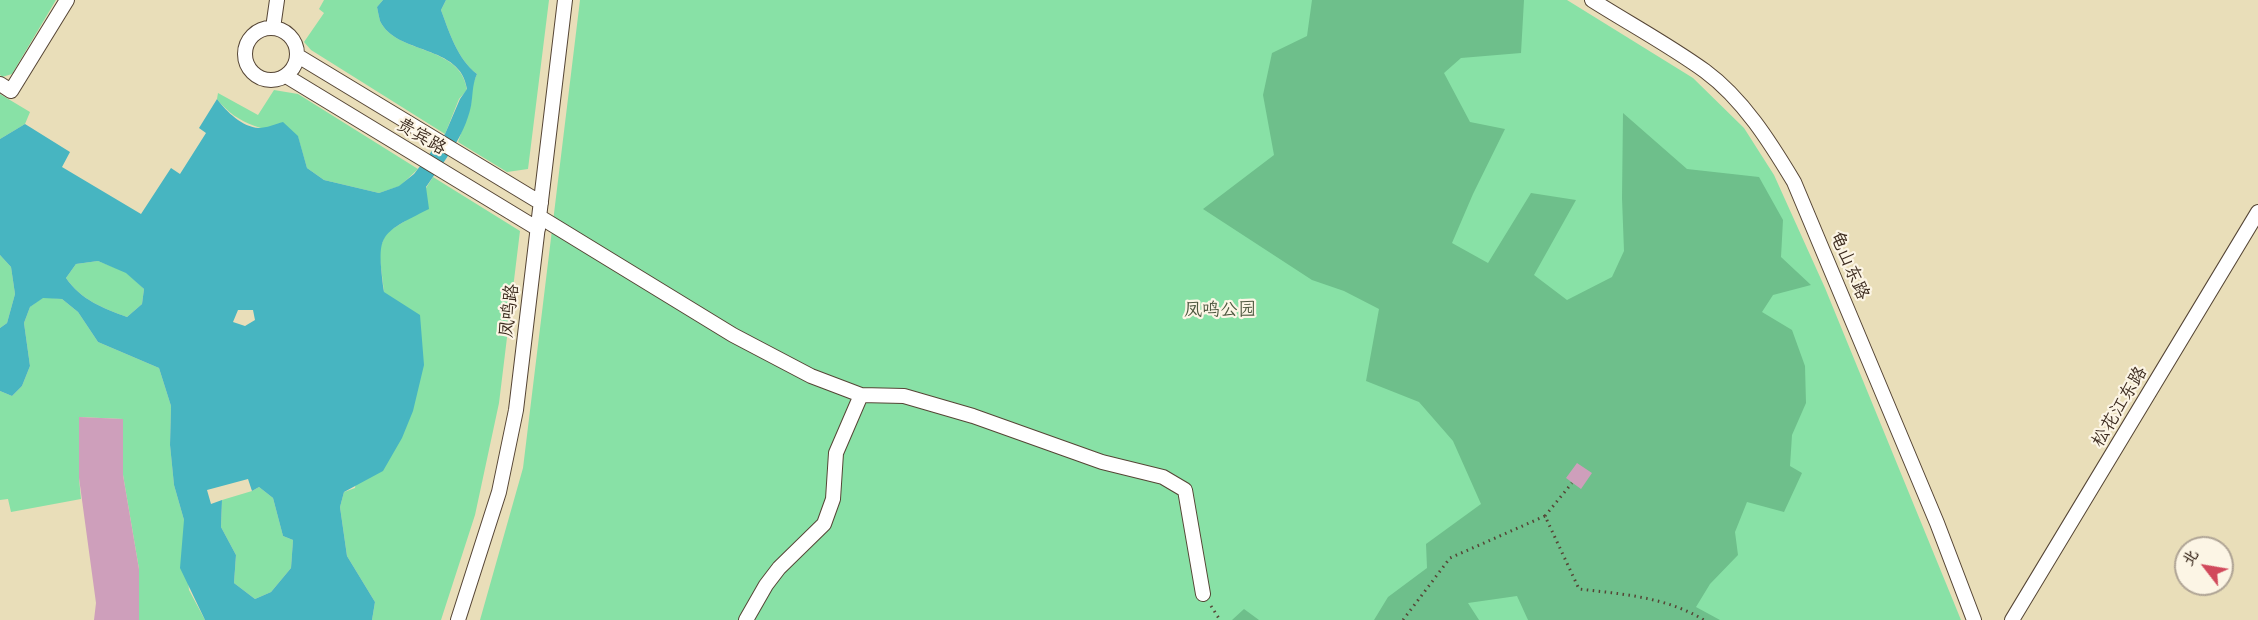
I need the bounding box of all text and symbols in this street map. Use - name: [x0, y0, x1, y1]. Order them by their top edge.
- street label: 贵宾路: [392, 114, 450, 160]
- street label: 龟山东路: [1825, 229, 1873, 303]
- street label: 凤鸣路: [496, 283, 524, 339]
- park label: 凤鸣公园: [1184, 299, 1256, 321]
- street label: 松花江东路: [2088, 363, 2152, 451]
- north arrow: [2174, 536, 2234, 596]
- text: 北: [2178, 546, 2203, 570]

